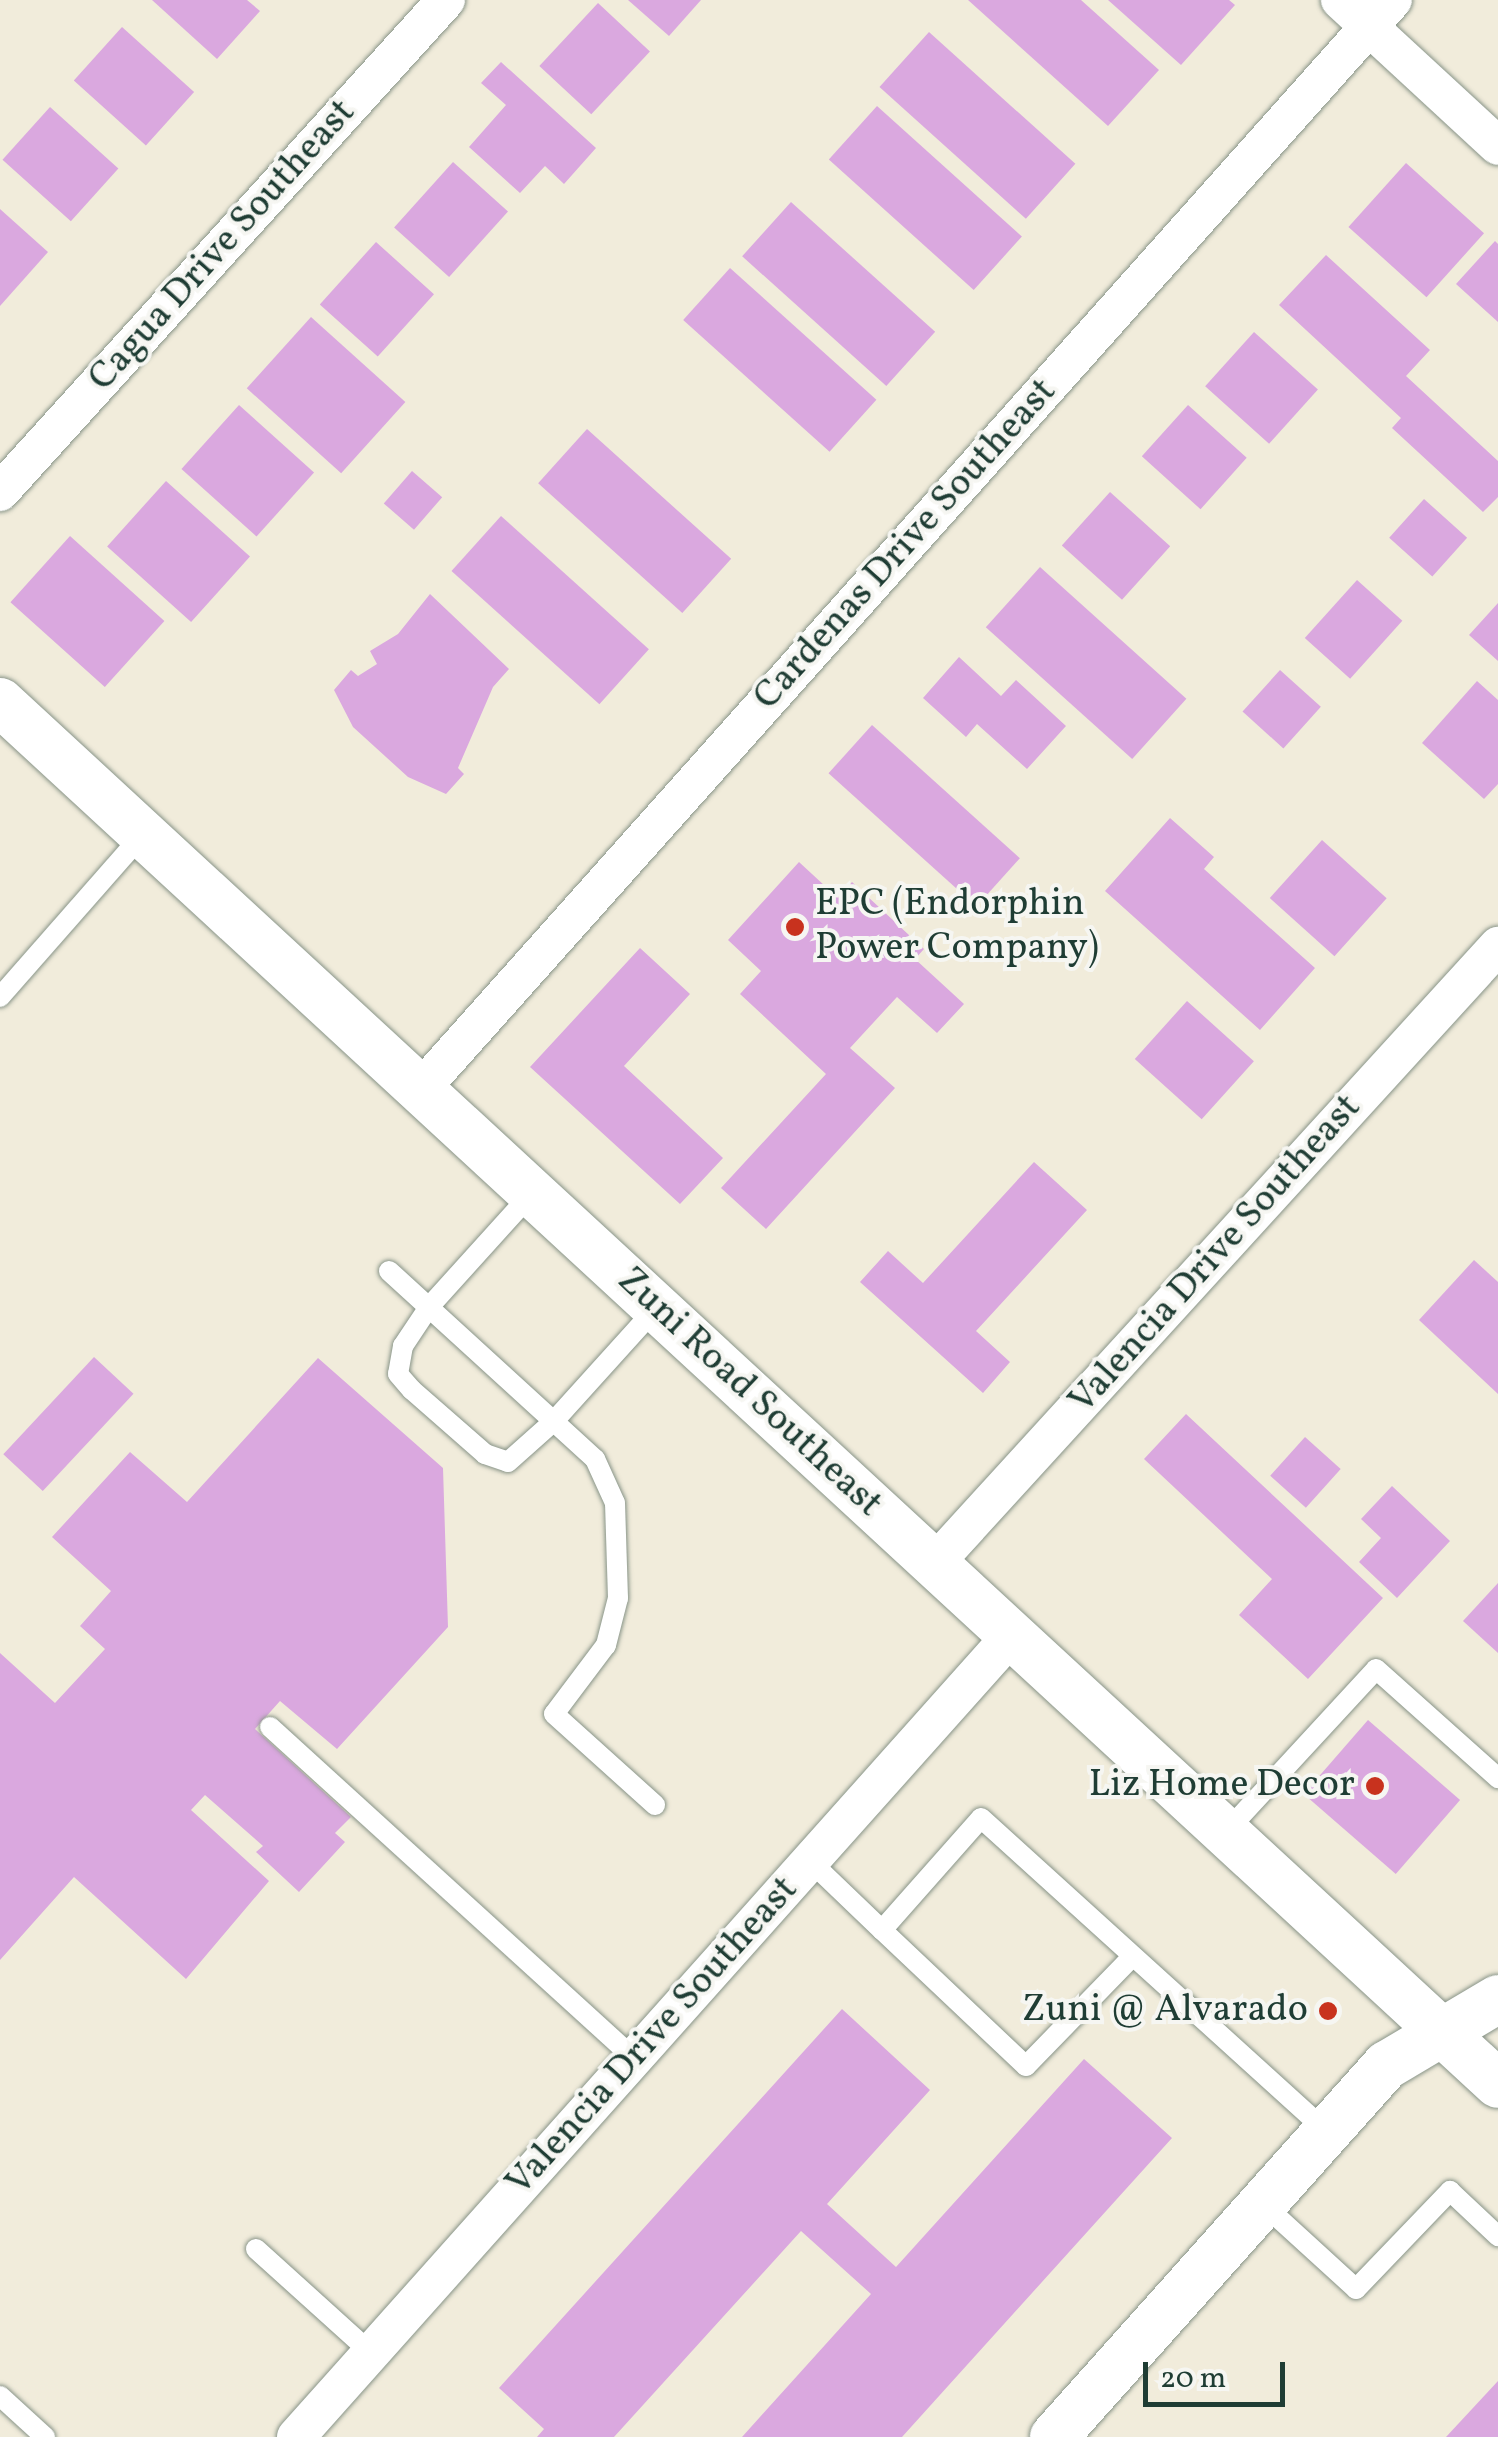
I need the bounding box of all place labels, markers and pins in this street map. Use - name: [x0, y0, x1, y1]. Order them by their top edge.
- place label: EPC (Endorphin Power Company): [815, 882, 1099, 972]
- marker: EPC (Endorphin Power Company): [784, 916, 806, 938]
- place label: Liz Home Decor: [1089, 1763, 1355, 1809]
- marker: Liz Home Decor: [1364, 1775, 1386, 1797]
- place label: Zuni @ Alvarado: [1022, 1988, 1308, 2034]
- marker: Zuni @ Alvarado: [1317, 2000, 1339, 2022]

